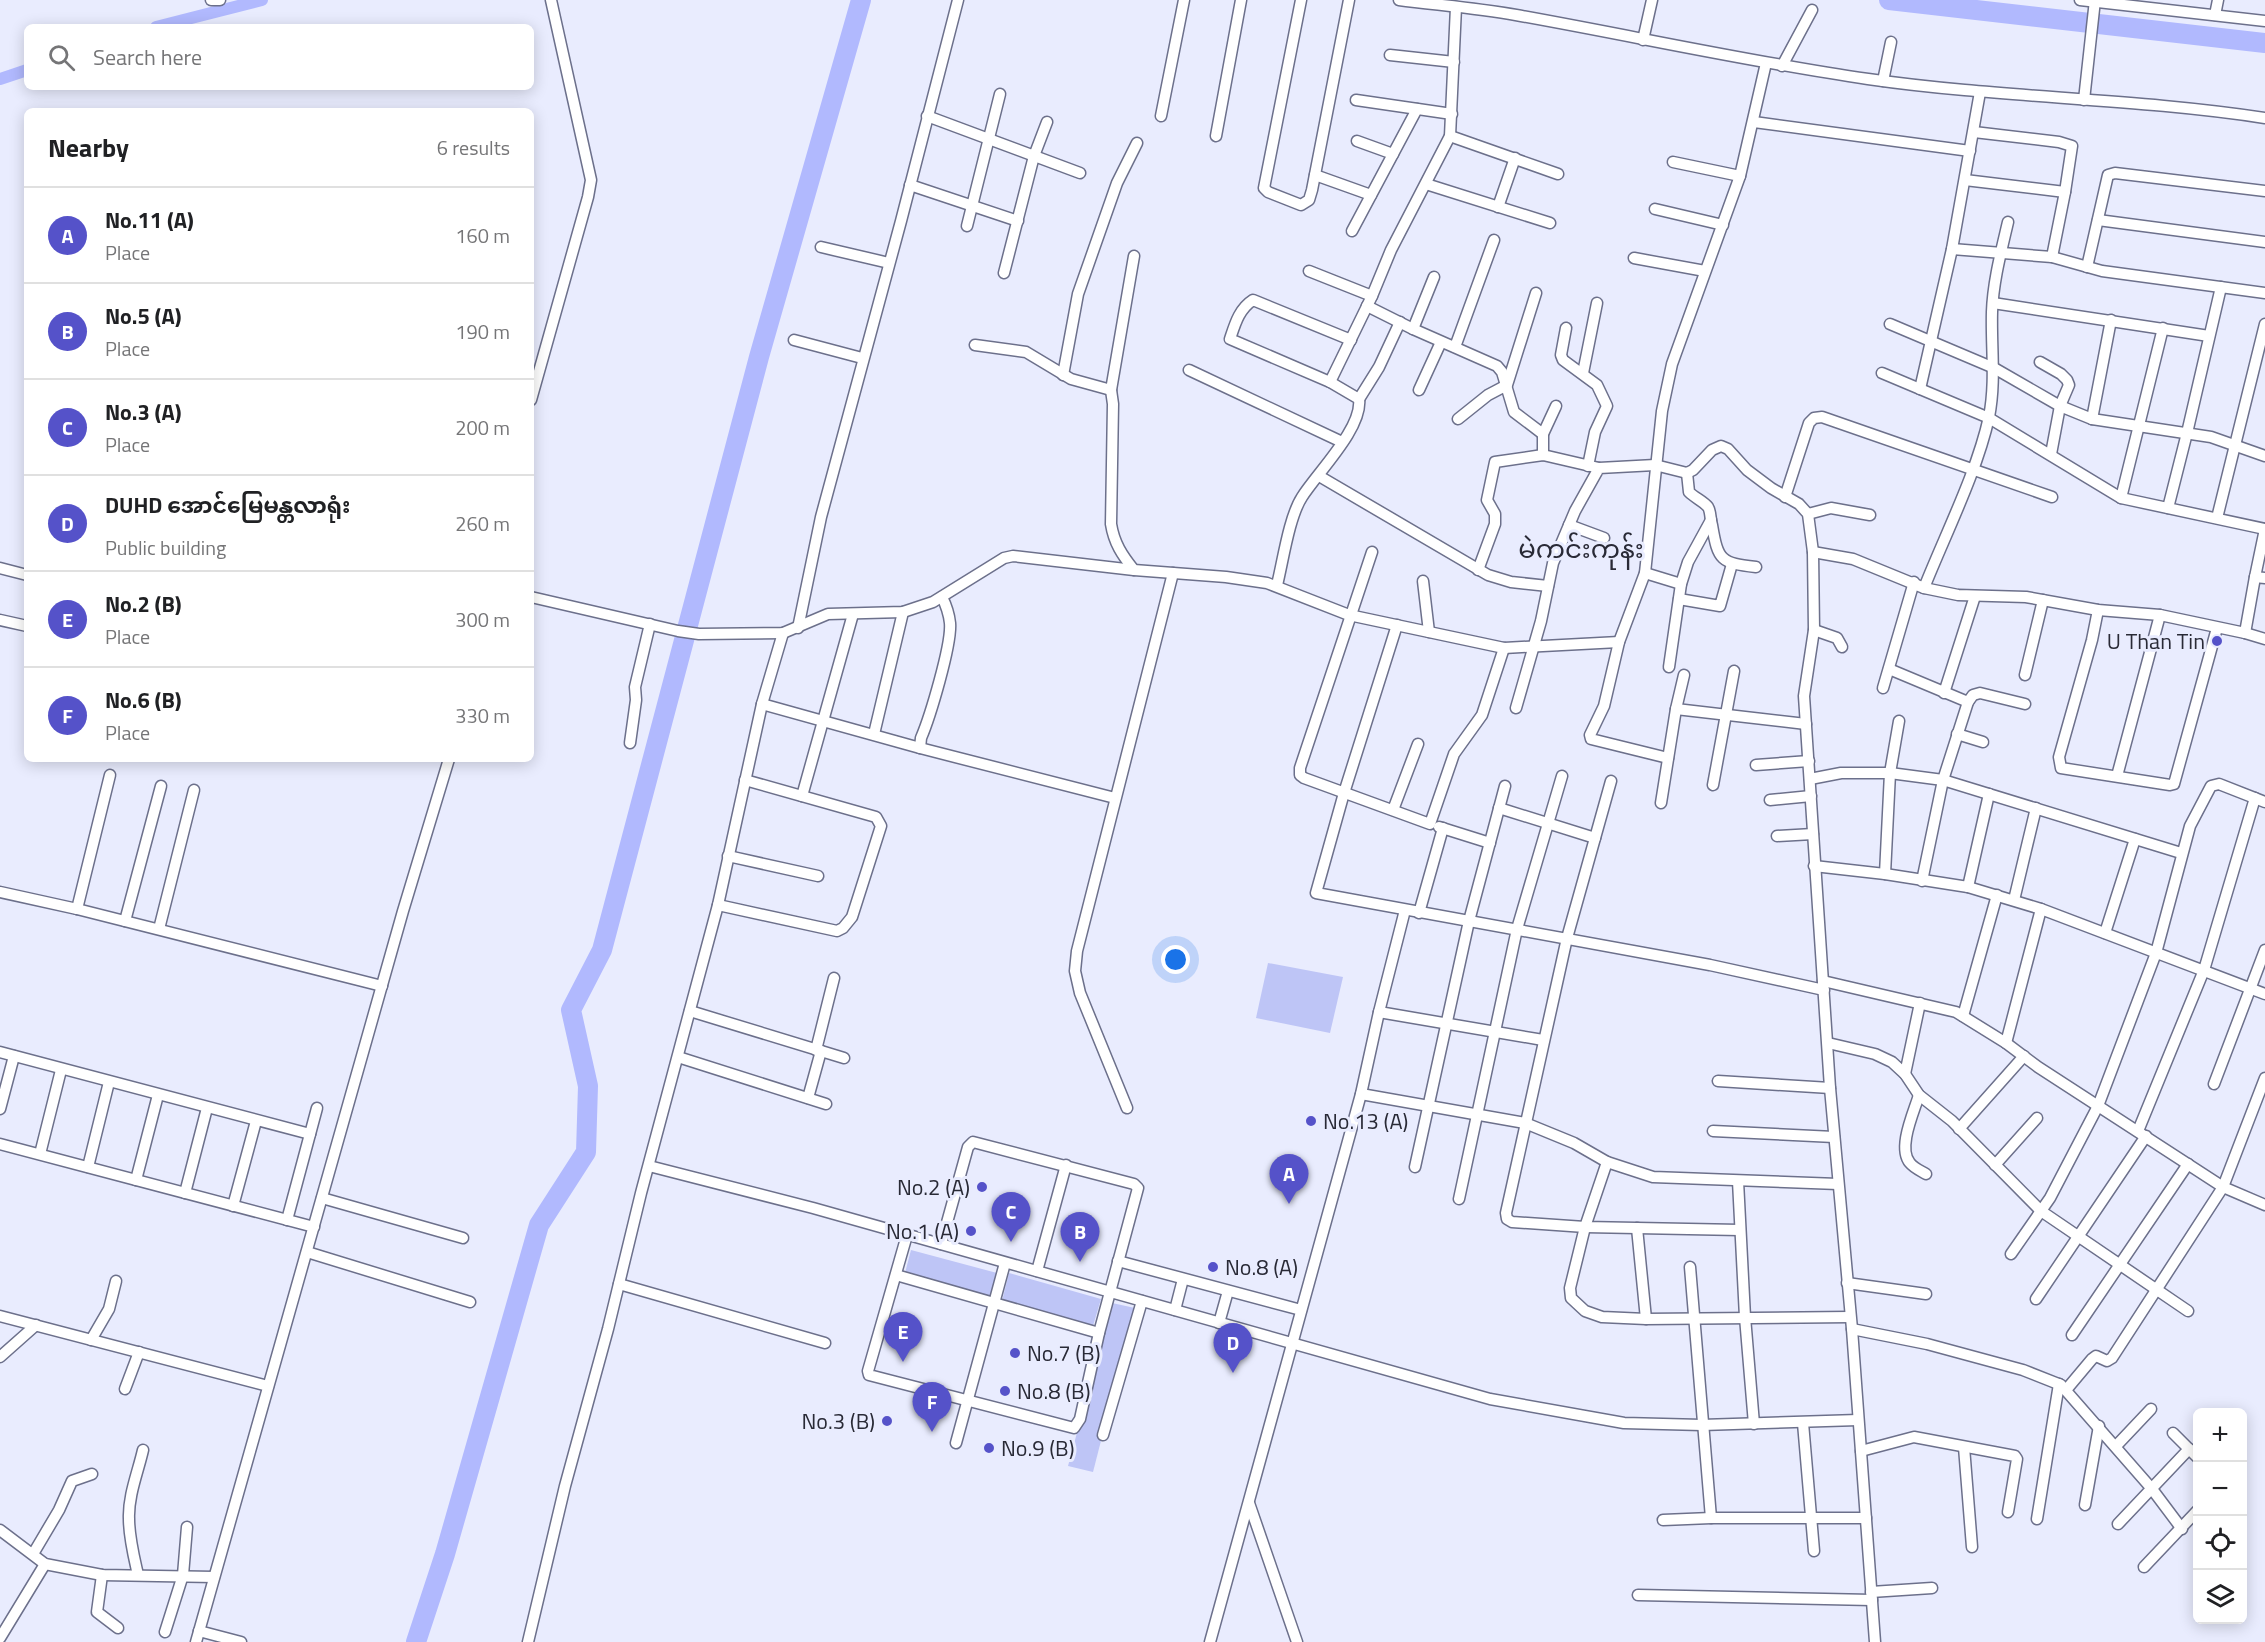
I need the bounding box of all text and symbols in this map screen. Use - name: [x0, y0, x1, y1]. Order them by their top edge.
- search box: [24, 24, 534, 90]
- text: Search here: [93, 40, 202, 74]
- icon: search: [45, 41, 78, 74]
- text: Nearby: [48, 128, 129, 167]
- text: 6 results: [437, 132, 510, 163]
- text: No.11 (A): [105, 203, 194, 237]
- text: A: [61, 220, 74, 251]
- text: 160 m: [455, 220, 510, 251]
- text: Place: [105, 237, 150, 268]
- text: No.5 (A): [105, 299, 181, 333]
- text: B: [61, 316, 74, 347]
- text: 190 m: [455, 316, 510, 347]
- text: Place: [105, 333, 150, 364]
- text: No.3 (A): [105, 395, 181, 429]
- text: C: [62, 412, 73, 443]
- text: 200 m: [455, 412, 510, 443]
- text: Place: [105, 429, 150, 460]
- text: DUHD အောင်မြေမန္တလာရုံး: [105, 488, 350, 522]
- text: D: [61, 508, 74, 539]
- text: 260 m: [455, 508, 510, 539]
- district label: မဲကင်းကုန်း: [1518, 529, 1644, 570]
- text: Public building: [105, 532, 226, 563]
- text: No.2 (B): [105, 587, 182, 621]
- text: E: [62, 604, 73, 635]
- text: 300 m: [455, 604, 510, 635]
- text: Place: [105, 621, 150, 652]
- place label: U Than Tin: [2107, 624, 2205, 658]
- marker: U Than Tin: [2210, 634, 2224, 648]
- text: No.6 (B): [105, 683, 182, 717]
- text: F: [62, 700, 73, 731]
- text: 330 m: [455, 700, 510, 731]
- text: Place: [105, 717, 150, 748]
- your location: [1161, 945, 1190, 974]
- place label: No.13 (A): [1323, 1104, 1408, 1138]
- marker: No.13 (A): [1304, 1114, 1318, 1128]
- pin: A: [1270, 1154, 1308, 1204]
- place label: No.2 (A): [897, 1170, 970, 1204]
- marker: No.2 (A): [975, 1180, 989, 1194]
- pin: C: [992, 1192, 1030, 1242]
- pin: B: [1060, 1212, 1100, 1262]
- place label: No.1 (A): [886, 1214, 959, 1248]
- marker: No.1 (A): [964, 1224, 978, 1238]
- place label: No.8 (A): [1225, 1250, 1298, 1284]
- marker: No.8 (A): [1206, 1260, 1220, 1274]
- pin: E: [884, 1312, 922, 1362]
- pin: D: [1214, 1324, 1252, 1373]
- place label: No.7 (B): [1027, 1336, 1100, 1370]
- marker: No.7 (B): [1008, 1346, 1022, 1360]
- place label: No.8 (B): [1017, 1374, 1090, 1408]
- pin: F: [912, 1382, 952, 1432]
- marker: No.8 (B): [998, 1384, 1012, 1398]
- place label: No.3 (B): [802, 1404, 875, 1438]
- map controls: [2193, 1408, 2247, 1624]
- button: +: [2193, 1408, 2247, 1462]
- marker: No.3 (B): [880, 1414, 894, 1428]
- place label: No.9 (B): [1001, 1431, 1074, 1465]
- marker: No.9 (B): [982, 1441, 996, 1455]
- button: −: [2193, 1462, 2247, 1516]
- button: locate: [2193, 1516, 2247, 1570]
- button: layers: [2193, 1570, 2247, 1624]

